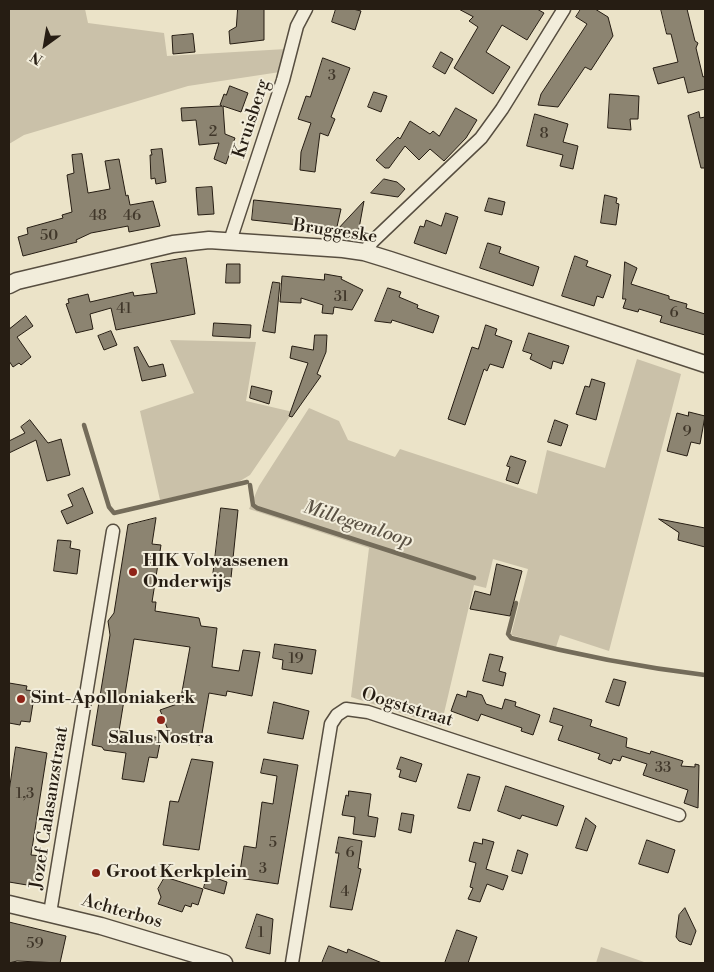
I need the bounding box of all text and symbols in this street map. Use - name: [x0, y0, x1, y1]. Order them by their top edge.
- north arrow: [20, 20, 70, 70]
- text: N: [28, 47, 47, 68]
- house number: 3: [328, 67, 336, 85]
- street label: Kruisberg: [229, 77, 275, 161]
- house number: 2: [209, 123, 217, 141]
- house number: 8: [539, 125, 549, 143]
- house number: 48: [89, 207, 107, 225]
- house number: 46: [123, 207, 141, 225]
- street label: Bruggeske: [291, 215, 379, 249]
- house number: 50: [40, 227, 58, 245]
- house number: 31: [334, 288, 348, 306]
- house number: 41: [116, 300, 132, 318]
- house number: 6: [669, 304, 679, 322]
- house number: 9: [682, 423, 692, 441]
- water label: Millegemloop: [300, 496, 416, 554]
- place label: HIK Volwassenen Onderwijs: [143, 551, 289, 594]
- marker: HIK Volwassenen Onderwijs: [127, 566, 139, 578]
- house number: 19: [288, 650, 304, 668]
- street label: Oogststraat: [359, 684, 455, 732]
- place label: Sint-Apolloniakerk: [31, 688, 195, 710]
- marker: Sint-Apolloniakerk: [15, 693, 27, 705]
- marker: Salus Nostra: [155, 714, 167, 726]
- street label: Jozef Calasanzstraat: [26, 725, 74, 891]
- place label: Salus Nostra: [108, 728, 214, 750]
- house number: 33: [655, 759, 671, 777]
- house number: 1,3: [16, 785, 34, 803]
- house number: 5: [269, 834, 277, 852]
- house number: 6: [345, 844, 355, 862]
- house number: 3: [259, 860, 267, 878]
- place label: Groot Kerkplein: [106, 862, 247, 884]
- marker: Groot Kerkplein: [90, 867, 102, 879]
- house number: 4: [341, 883, 349, 901]
- street label: Achterbos: [79, 890, 165, 934]
- house number: 1: [258, 924, 264, 942]
- house number: 59: [26, 935, 44, 953]

